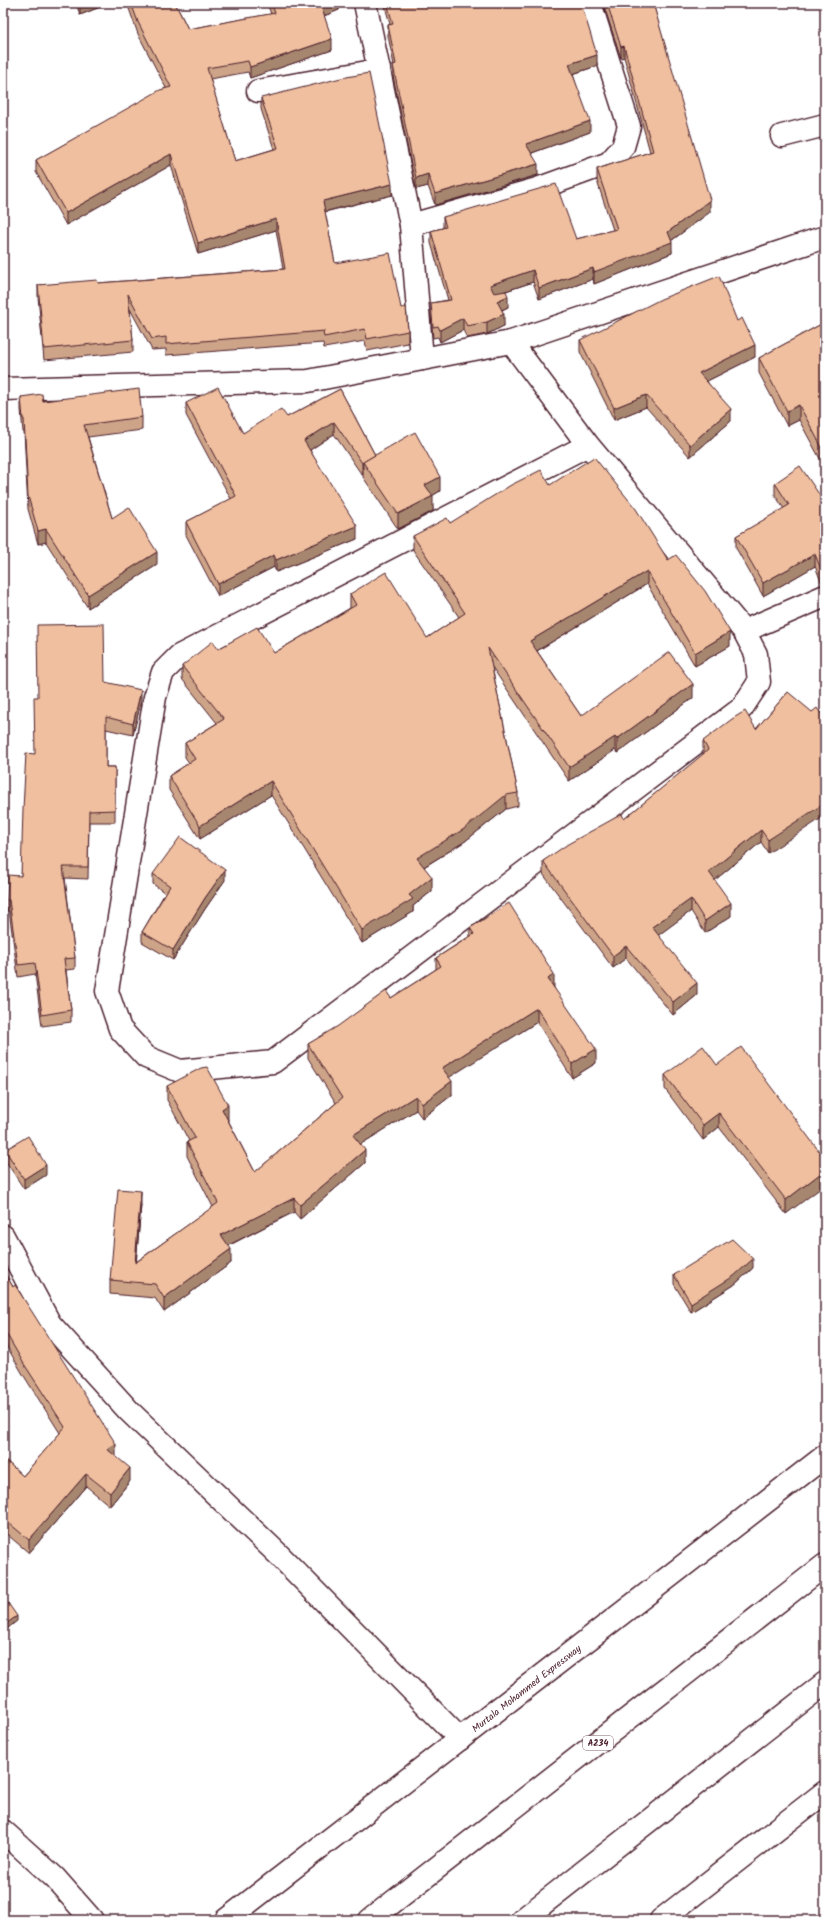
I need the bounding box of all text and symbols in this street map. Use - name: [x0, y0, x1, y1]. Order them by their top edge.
- street label: Murtala Mohammed Expressway: [469, 1641, 585, 1737]
- road number: A234: [583, 1736, 613, 1750]

